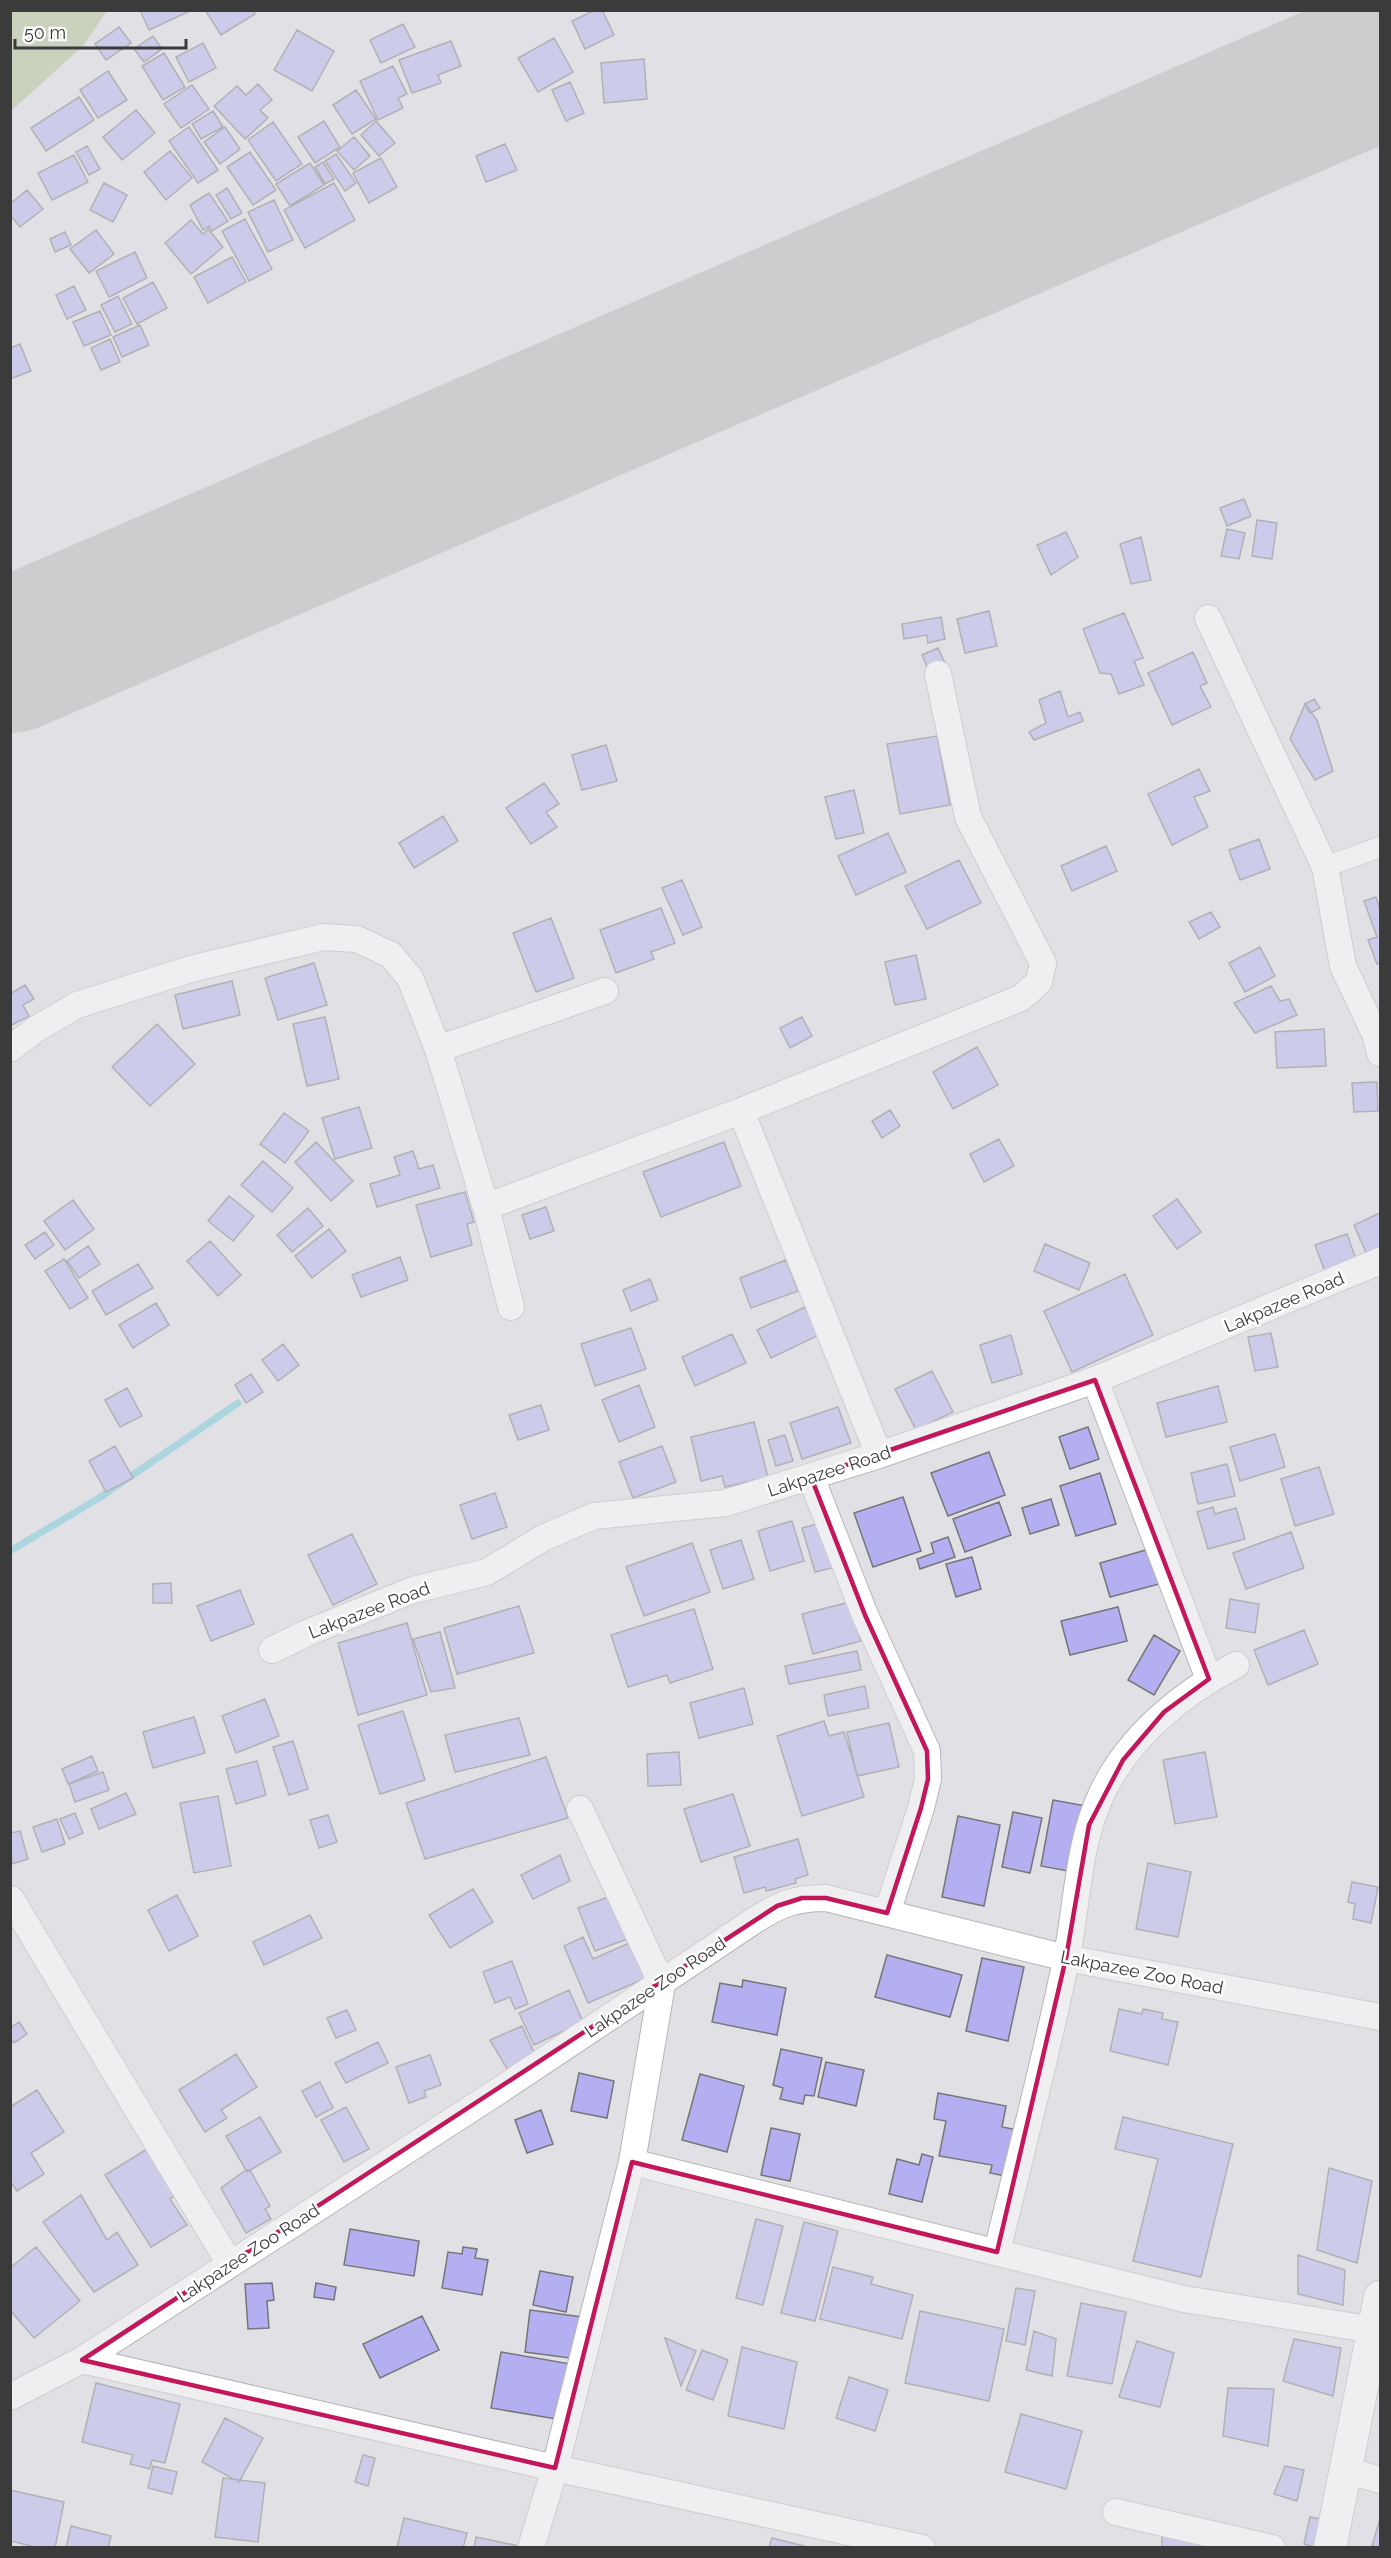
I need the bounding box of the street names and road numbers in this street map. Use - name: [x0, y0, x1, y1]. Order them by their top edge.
- street label: Lakpazee Road: [1221, 1267, 1347, 1337]
- street label: Lakpazee Road: [765, 1441, 893, 1501]
- street label: Lakpazee Road: [305, 1577, 433, 1643]
- street label: Lakpazee Zoo Road: [581, 1932, 729, 2042]
- street label: Lakpazee Zoo Road: [1059, 1946, 1225, 1998]
- street label: Lakpazee Zoo Road: [173, 2199, 323, 2307]

